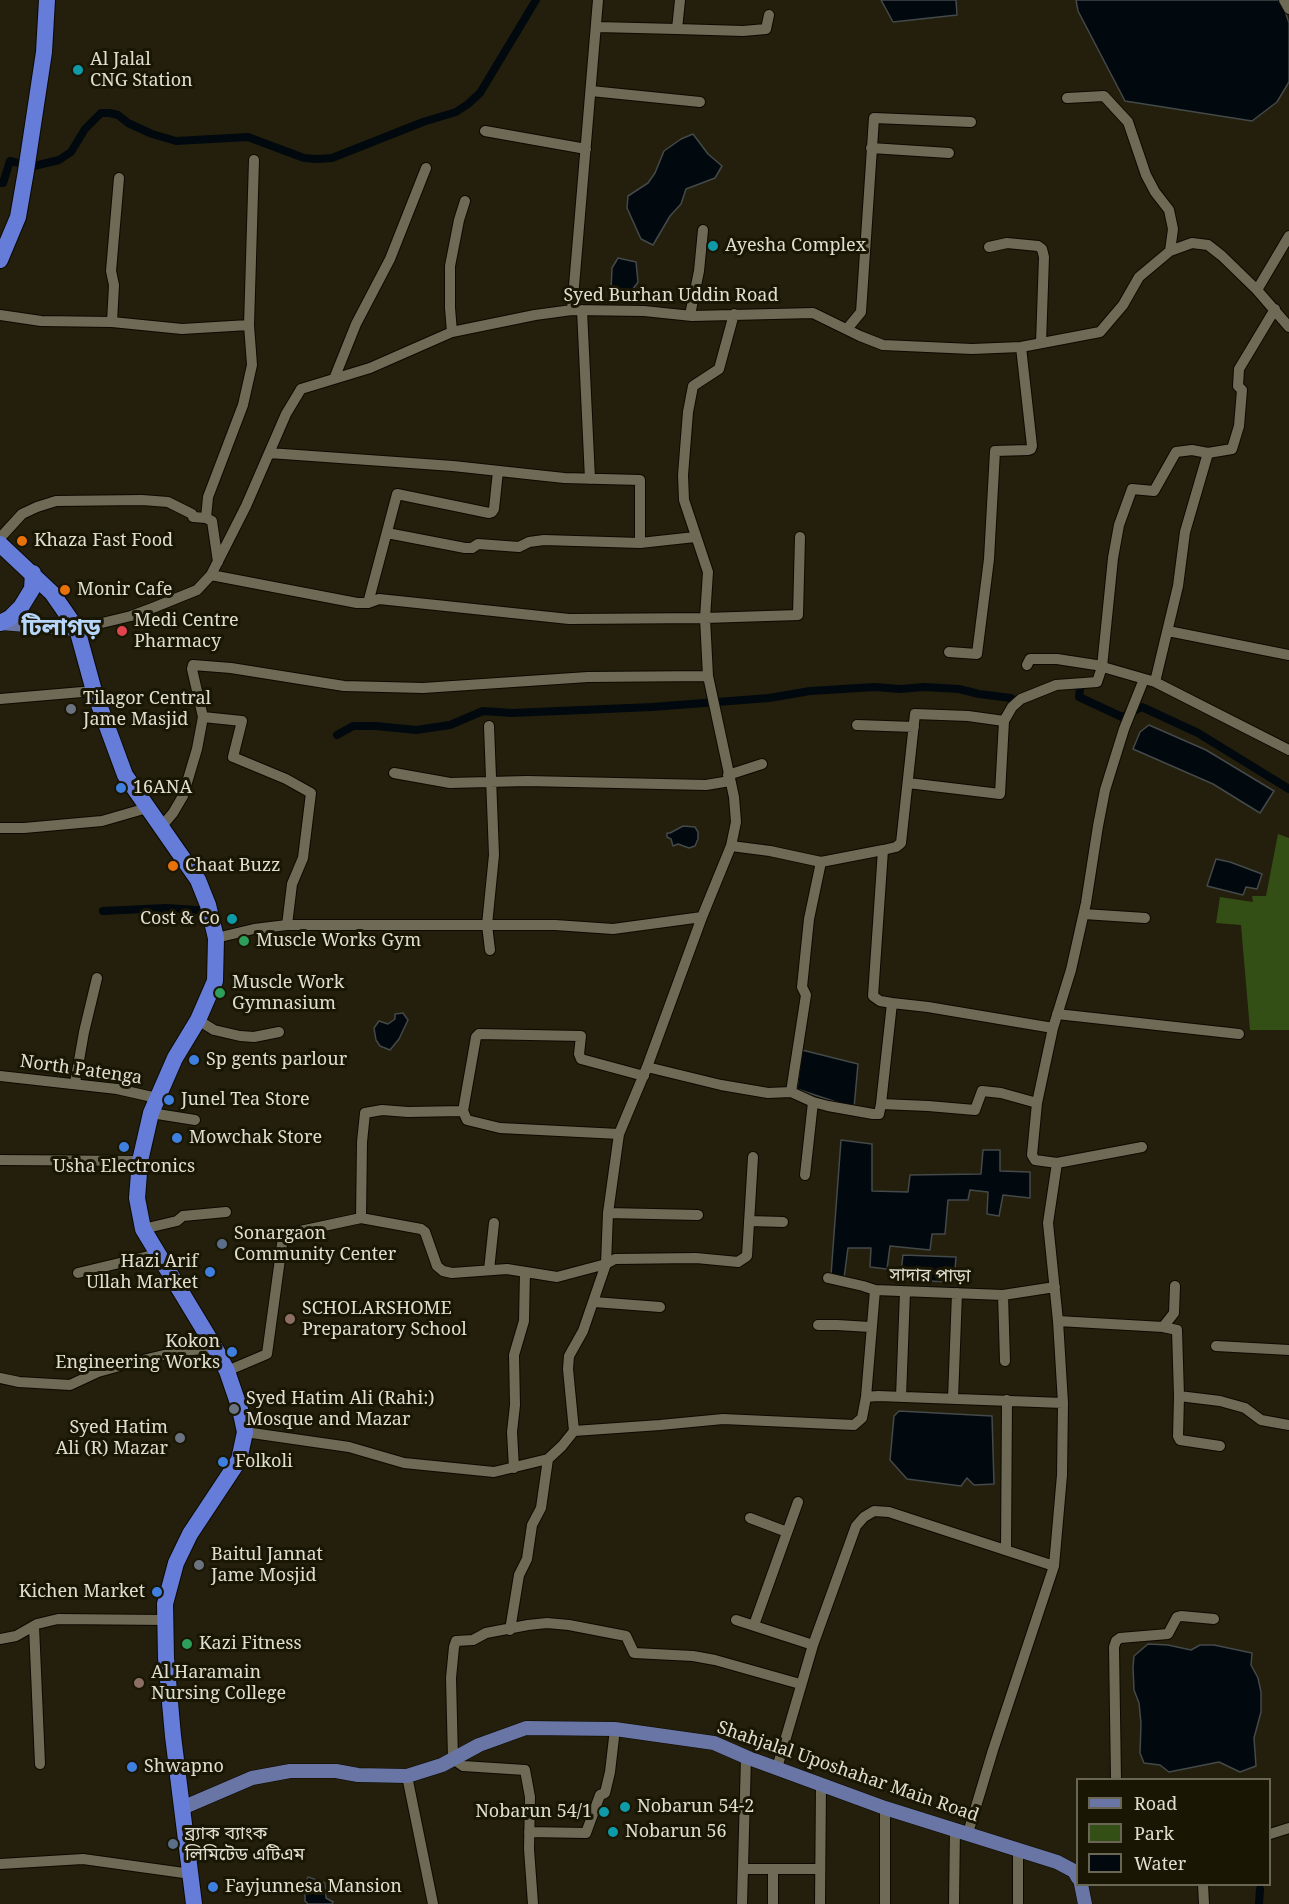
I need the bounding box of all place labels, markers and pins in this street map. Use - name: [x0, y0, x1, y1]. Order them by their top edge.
- place label: Al Jalal CNG Station: [90, 49, 193, 92]
- marker: Al Jalal CNG Station: [71, 63, 85, 77]
- place label: Ayesha Complex: [725, 235, 866, 257]
- marker: Ayesha Complex: [706, 239, 720, 253]
- place label: Khaza Fast Food: [34, 530, 173, 552]
- marker: Khaza Fast Food: [15, 534, 29, 548]
- place label: Monir Cafe: [77, 579, 172, 601]
- marker: Monir Cafe: [58, 583, 72, 597]
- place label: Medi Centre Pharmacy: [134, 610, 239, 652]
- marker: Medi Centre Pharmacy: [115, 624, 129, 638]
- place label: Tilagor Central Jame Masjid: [83, 688, 211, 730]
- marker: Tilagor Central Jame Masjid: [64, 702, 78, 716]
- place label: 16ANA: [133, 777, 192, 799]
- marker: 16ANA: [114, 781, 128, 795]
- place label: Chaat Buzz: [185, 855, 280, 877]
- marker: Chaat Buzz: [166, 859, 180, 873]
- place label: Cost & Co: [140, 908, 220, 930]
- marker: Cost & Co: [225, 912, 239, 926]
- place label: Muscle Works Gym: [256, 930, 421, 952]
- marker: Muscle Works Gym: [237, 934, 251, 948]
- place label: Muscle Work Gymnasium: [232, 972, 344, 1014]
- marker: Muscle Work Gymnasium: [213, 986, 227, 1000]
- place label: Sp gents parlour: [206, 1049, 347, 1071]
- marker: Sp gents parlour: [187, 1053, 201, 1067]
- place label: Junel Tea Store: [181, 1089, 310, 1111]
- marker: Junel Tea Store: [162, 1093, 176, 1107]
- place label: Mowchak Store: [189, 1127, 322, 1149]
- marker: Mowchak Store: [170, 1131, 184, 1145]
- marker: Usha Electronics: [117, 1140, 131, 1154]
- place label: Usha Electronics: [53, 1156, 195, 1178]
- place label: Sonargaon Community Center: [234, 1223, 396, 1266]
- marker: Sonargaon Community Center: [215, 1237, 229, 1251]
- place label: Hazi Arif Ullah Market: [86, 1251, 198, 1294]
- marker: Hazi Arif Ullah Market: [203, 1265, 217, 1279]
- place label: SCHOLARSHOME Preparatory School: [302, 1298, 467, 1340]
- marker: SCHOLARSHOME Preparatory School: [283, 1312, 297, 1326]
- place label: Kokon Engineering Works: [55, 1331, 220, 1374]
- marker: Kokon Engineering Works: [225, 1345, 239, 1359]
- place label: Syed Hatim Ali (Rahi:) Mosque and Mazar: [246, 1388, 435, 1430]
- marker: Syed Hatim Ali (Rahi:) Mosque and Mazar: [227, 1402, 241, 1416]
- place label: Syed Hatim Ali (R) Mazar: [56, 1417, 168, 1460]
- marker: Syed Hatim Ali (R) Mazar: [173, 1431, 187, 1445]
- place label: Folkoli: [235, 1451, 293, 1473]
- marker: Folkoli: [216, 1455, 230, 1469]
- place label: Baitul Jannat Jame Mosjid: [211, 1544, 323, 1586]
- marker: Baitul Jannat Jame Mosjid: [192, 1558, 206, 1572]
- place label: Kichen Market: [19, 1581, 145, 1603]
- marker: Kichen Market: [150, 1585, 164, 1599]
- place label: Kazi Fitness: [199, 1633, 302, 1655]
- marker: Kazi Fitness: [180, 1637, 194, 1651]
- place label: Al Haramain Nursing College: [151, 1662, 286, 1704]
- marker: Al Haramain Nursing College: [132, 1676, 146, 1690]
- place label: Shwapno: [144, 1756, 224, 1778]
- marker: Shwapno: [125, 1760, 139, 1774]
- place label: Nobarun 54-2: [637, 1796, 754, 1818]
- marker: Nobarun 54-2: [618, 1800, 632, 1814]
- place label: Nobarun 54/1: [475, 1801, 592, 1823]
- marker: Nobarun 54/1: [597, 1805, 611, 1819]
- place label: Nobarun 56: [625, 1821, 727, 1843]
- place label: ব্র্যাক ব্যাংক লিমিটেড এটিএম: [185, 1823, 305, 1866]
- marker: Nobarun 56: [606, 1825, 620, 1839]
- marker: ব্র্যাক ব্যাংক লিমিটেড এটিএম: [166, 1837, 180, 1851]
- place label: Fayjunnesa Mansion: [225, 1876, 402, 1898]
- marker: Fayjunnesa Mansion: [206, 1880, 220, 1894]

